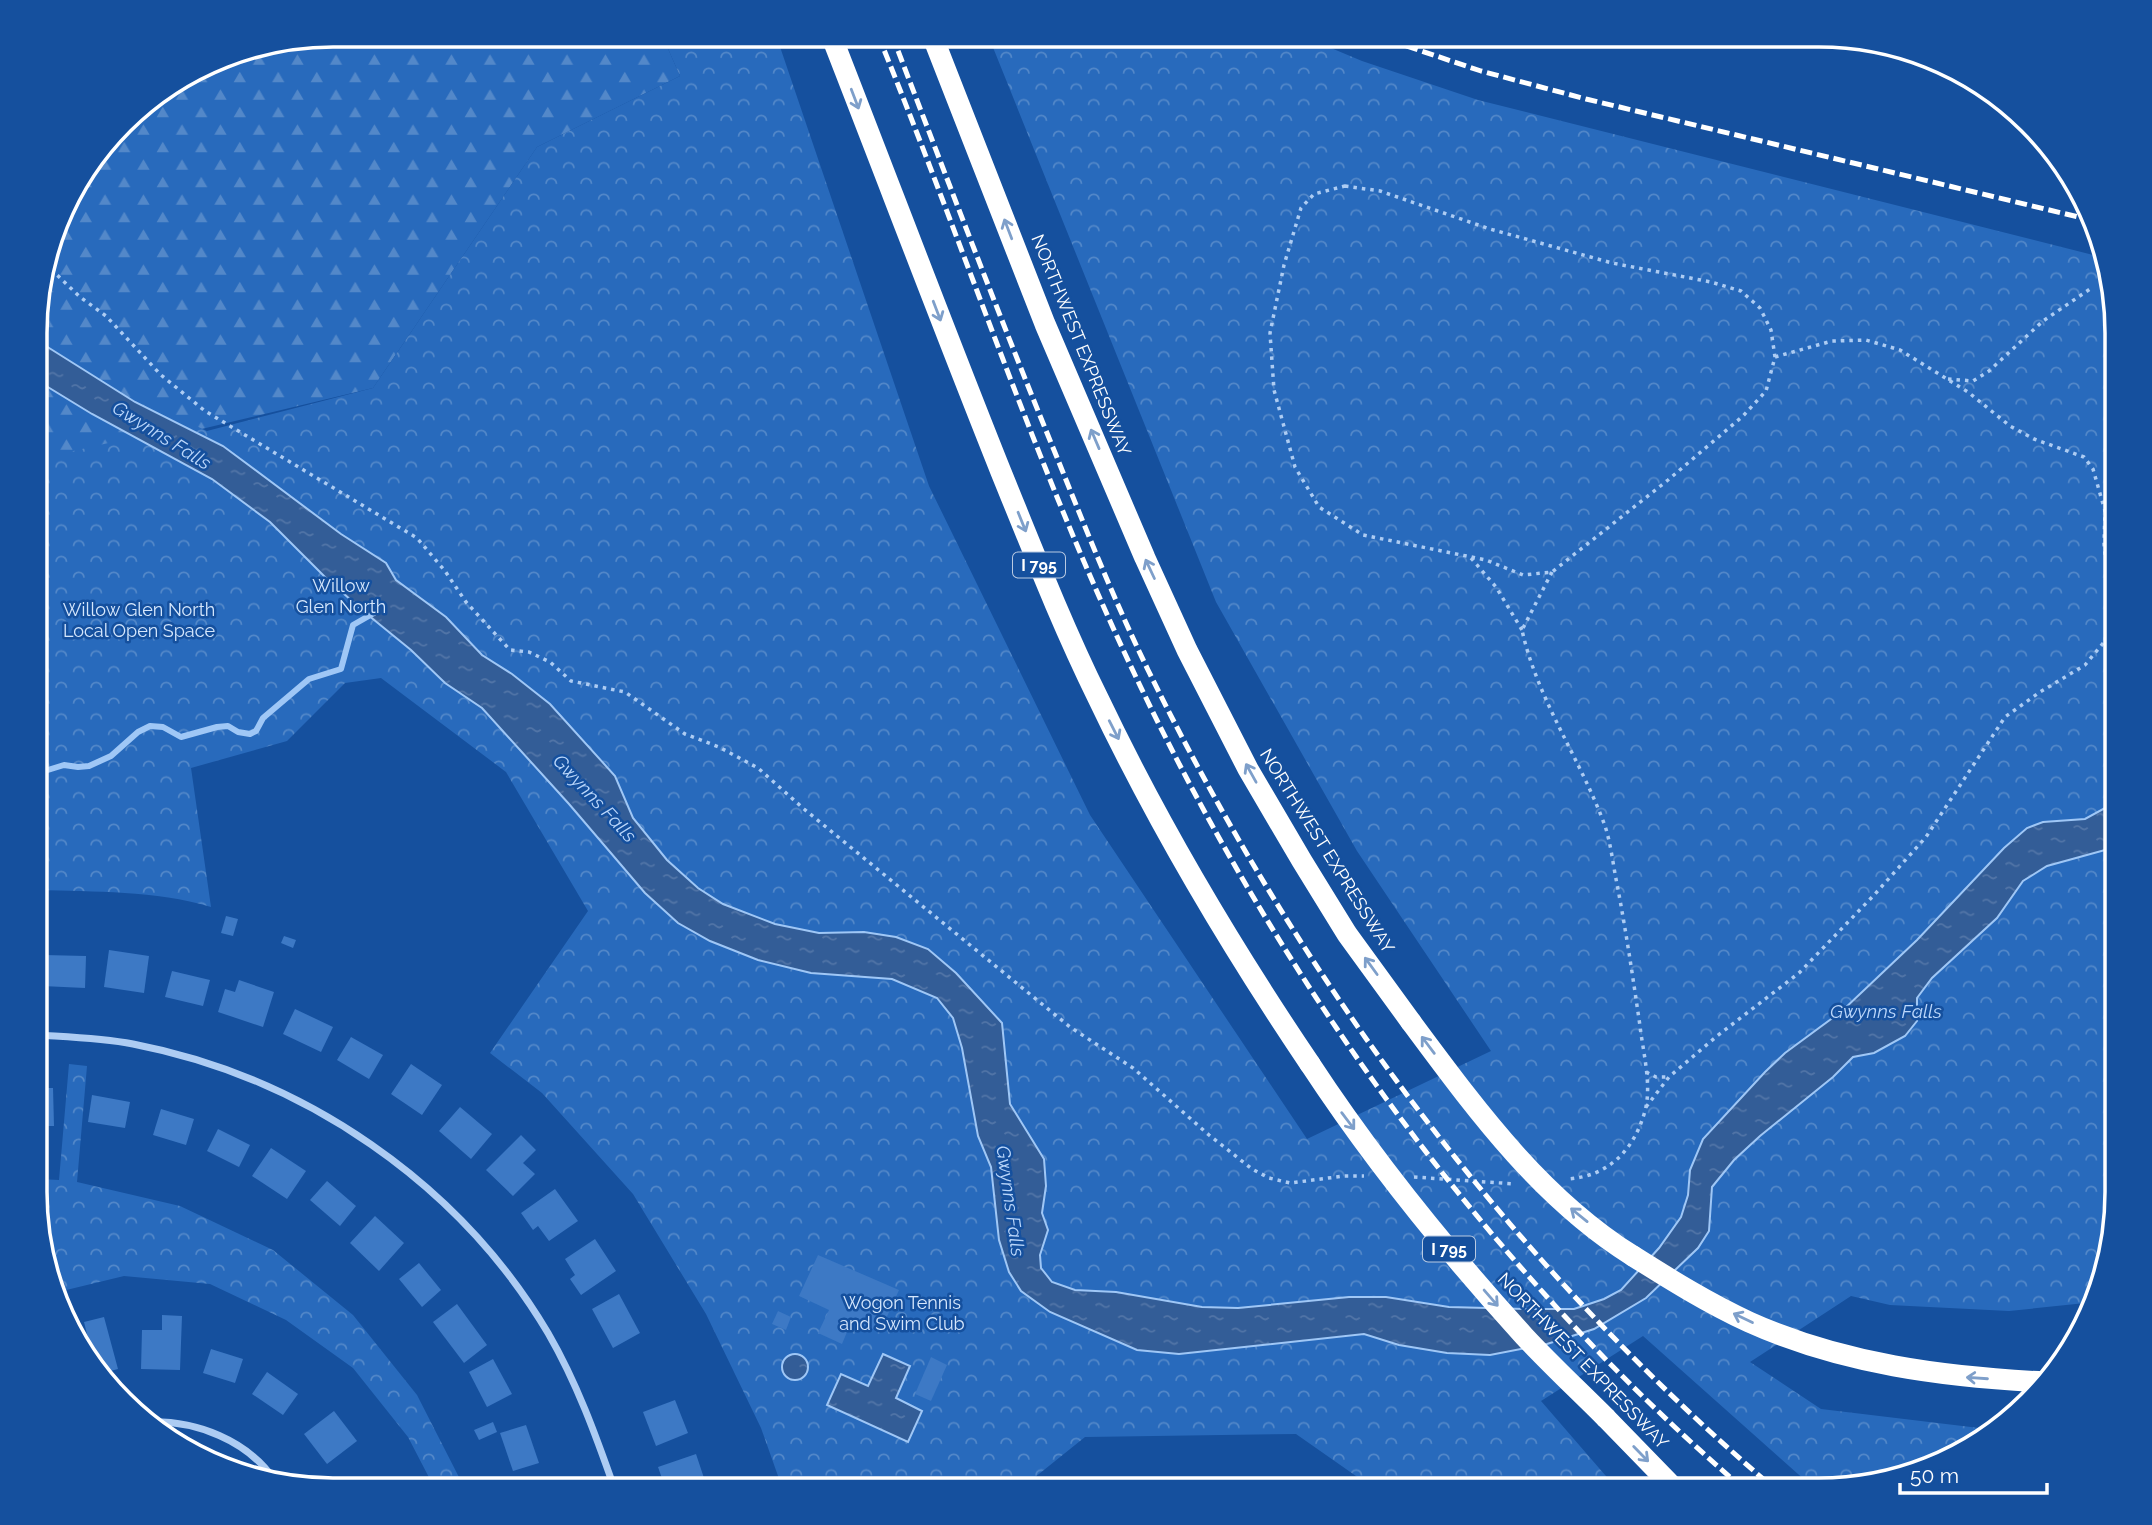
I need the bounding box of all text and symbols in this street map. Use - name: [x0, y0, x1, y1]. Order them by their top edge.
- one-way arrow: [850, 87, 863, 109]
- one-way arrow: [1001, 218, 1014, 240]
- street label: NORTHWEST EXPRESSWAY: [1027, 231, 1136, 459]
- one-way arrow: [932, 300, 945, 322]
- water label: Gwynns Falls: [109, 396, 215, 474]
- one-way arrow: [1087, 429, 1100, 451]
- one-way arrow: [1016, 511, 1029, 533]
- road number: I 795: [1013, 552, 1065, 578]
- one-way arrow: [1143, 559, 1156, 580]
- park label: Willow Glen North: [296, 575, 386, 617]
- park label: Willow Glen North Local Open Space: [63, 599, 215, 641]
- one-way arrow: [1107, 719, 1121, 740]
- street label: NORTHWEST EXPRESSWAY: [1256, 745, 1399, 957]
- water label: Gwynns Falls: [549, 750, 641, 846]
- one-way arrow: [1244, 763, 1257, 784]
- one-way arrow: [1363, 957, 1378, 976]
- water label: Gwynns Falls: [1830, 1000, 1942, 1022]
- one-way arrow: [1421, 1037, 1436, 1055]
- one-way arrow: [1341, 1111, 1355, 1130]
- water label: Gwynns Falls: [992, 1144, 1030, 1258]
- one-way arrow: [1570, 1208, 1588, 1223]
- road number: I 795: [1423, 1236, 1475, 1261]
- street label: NORTHWEST EXPRESSWAY: [1494, 1268, 1673, 1453]
- one-way arrow: [1483, 1288, 1499, 1306]
- park label: Wogon Tennis and Swim Club: [839, 1292, 965, 1334]
- one-way arrow: [1733, 1311, 1754, 1325]
- one-way arrow: [1966, 1371, 1988, 1384]
- one-way arrow: [1633, 1445, 1650, 1462]
- scale bar: [1900, 1452, 2047, 1496]
- text: 50 m: [1910, 1463, 1959, 1488]

